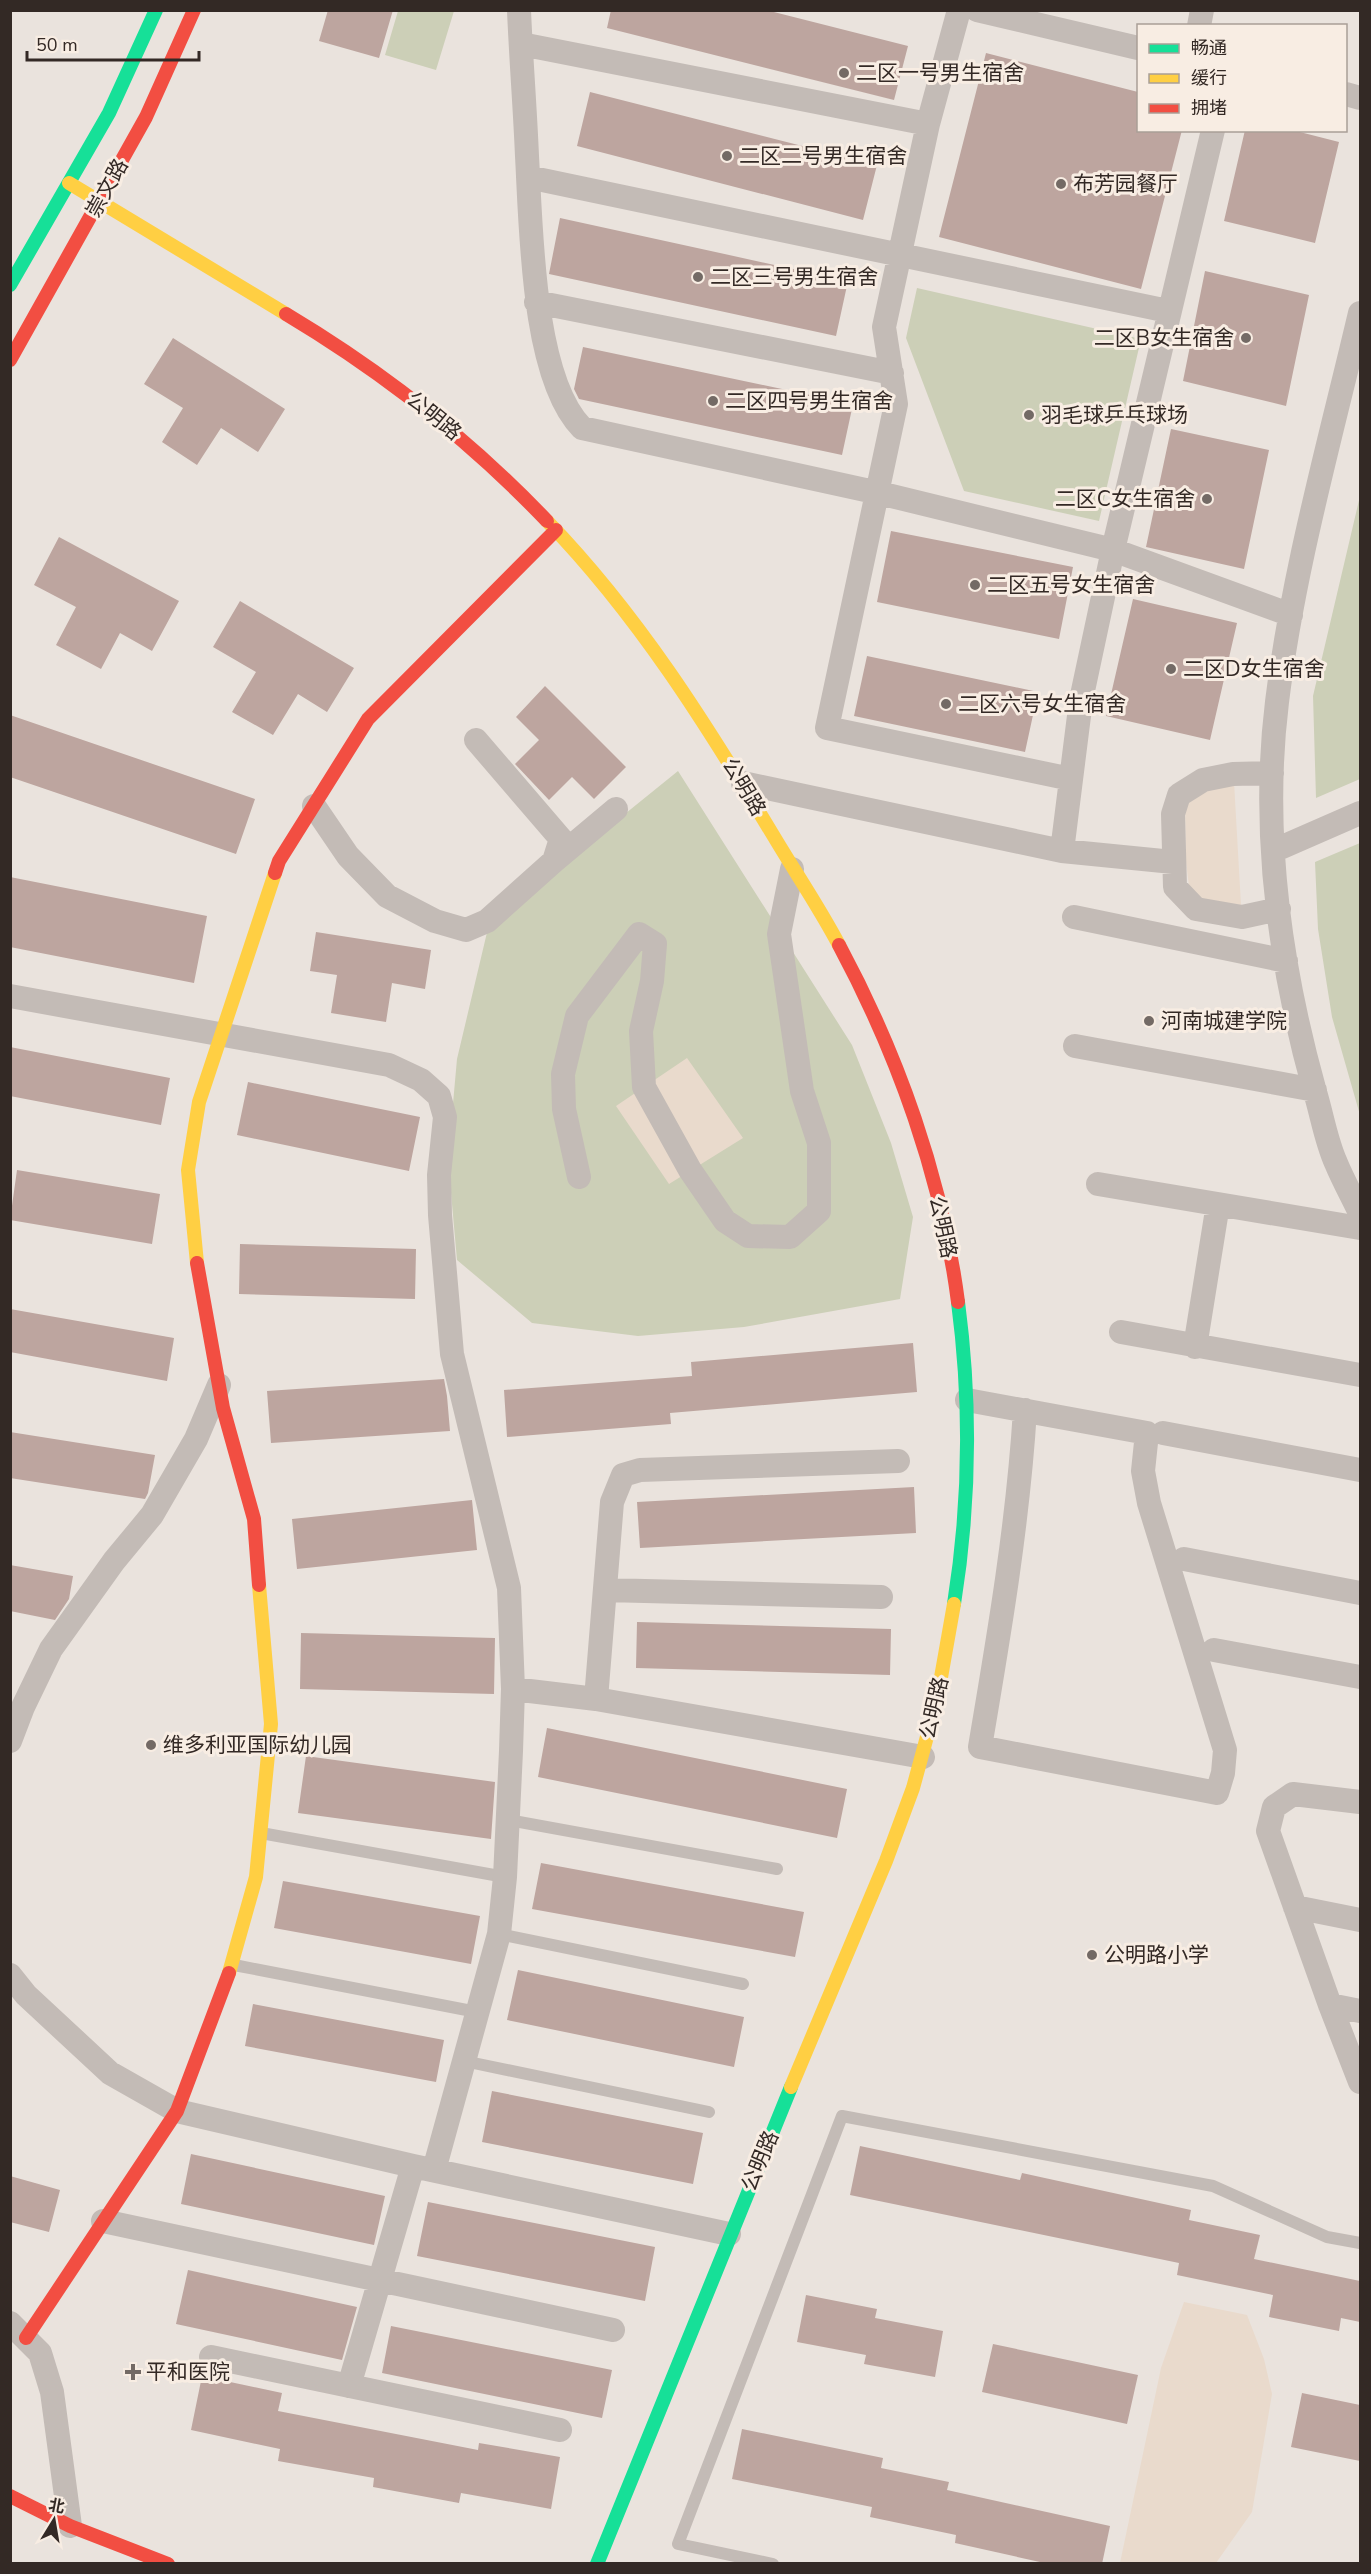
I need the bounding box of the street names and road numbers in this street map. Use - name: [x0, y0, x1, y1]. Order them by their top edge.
- street label: 崇文路: [79, 154, 135, 222]
- street label: 公明路: [401, 385, 467, 447]
- street label: 公明路: [716, 753, 772, 821]
- street label: 公明路: [923, 1193, 963, 1261]
- street label: 公明路: [913, 1674, 955, 1742]
- street label: 公明路: [735, 2127, 785, 2195]

